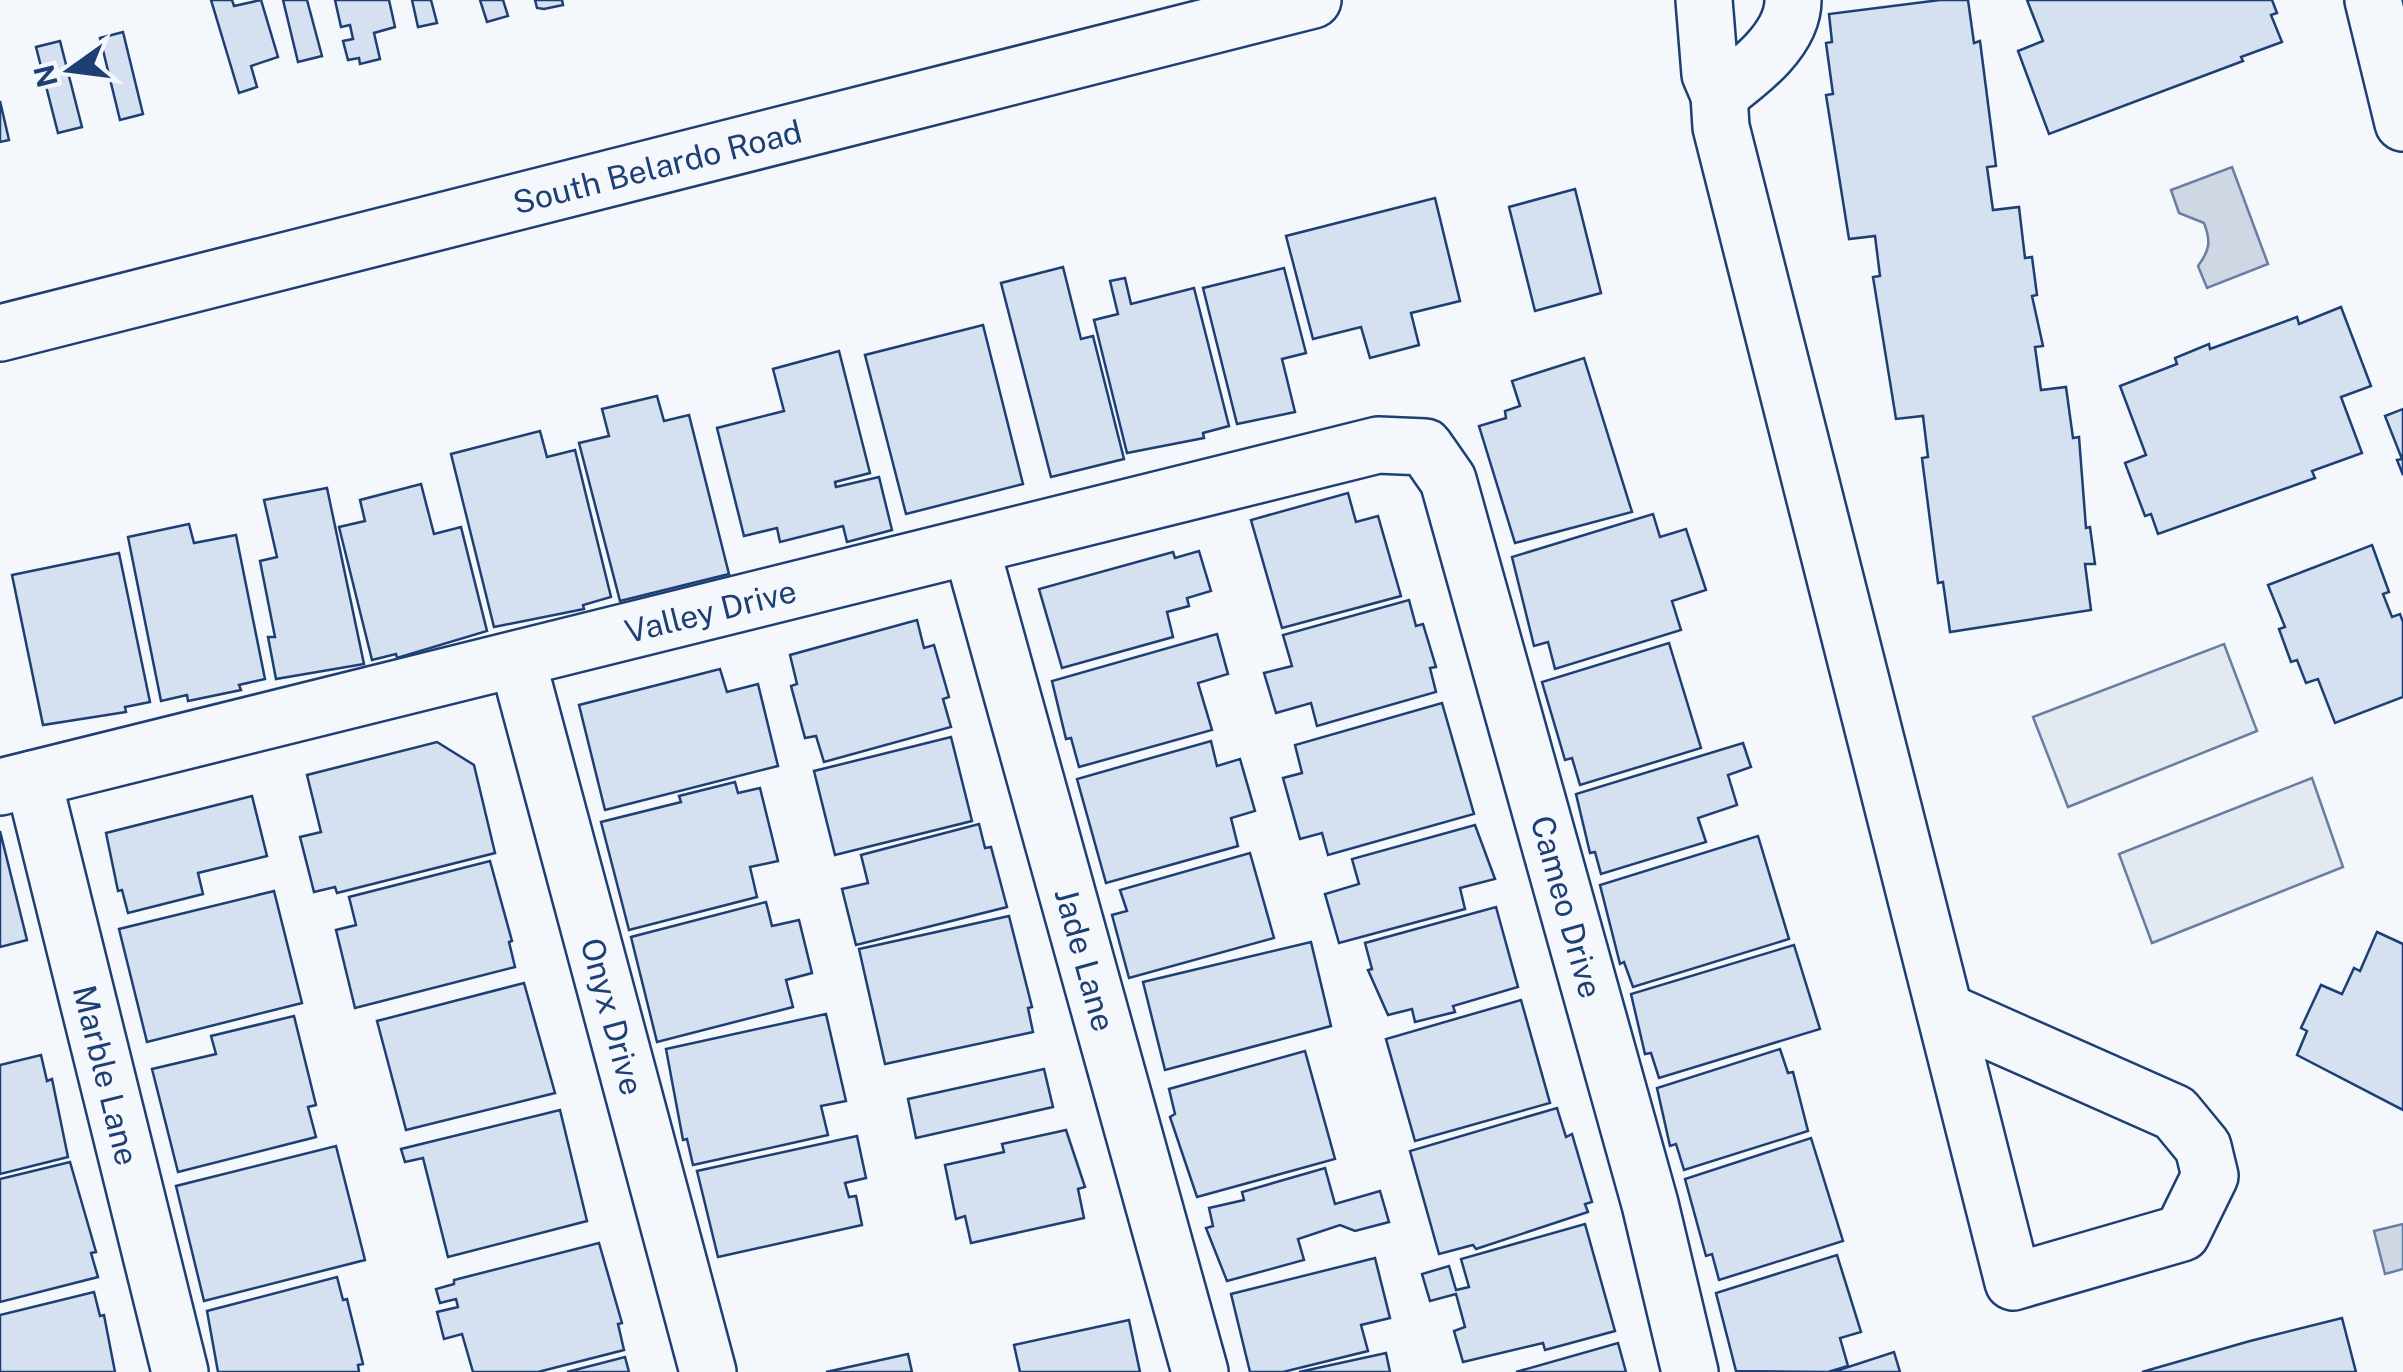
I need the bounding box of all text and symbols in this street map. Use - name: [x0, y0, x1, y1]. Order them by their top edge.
- north arrow: [20, 20, 120, 120]
- text: N: [27, 62, 64, 91]
- street label: South Belardo Road: [509, 112, 805, 221]
- street label: Valley Drive: [621, 572, 800, 650]
- street label: Cameo Drive: [1524, 811, 1610, 1002]
- street label: Jade Lane: [1048, 884, 1123, 1035]
- street label: Onyx Drive: [574, 934, 651, 1099]
- street label: Marble Lane: [66, 981, 147, 1169]

